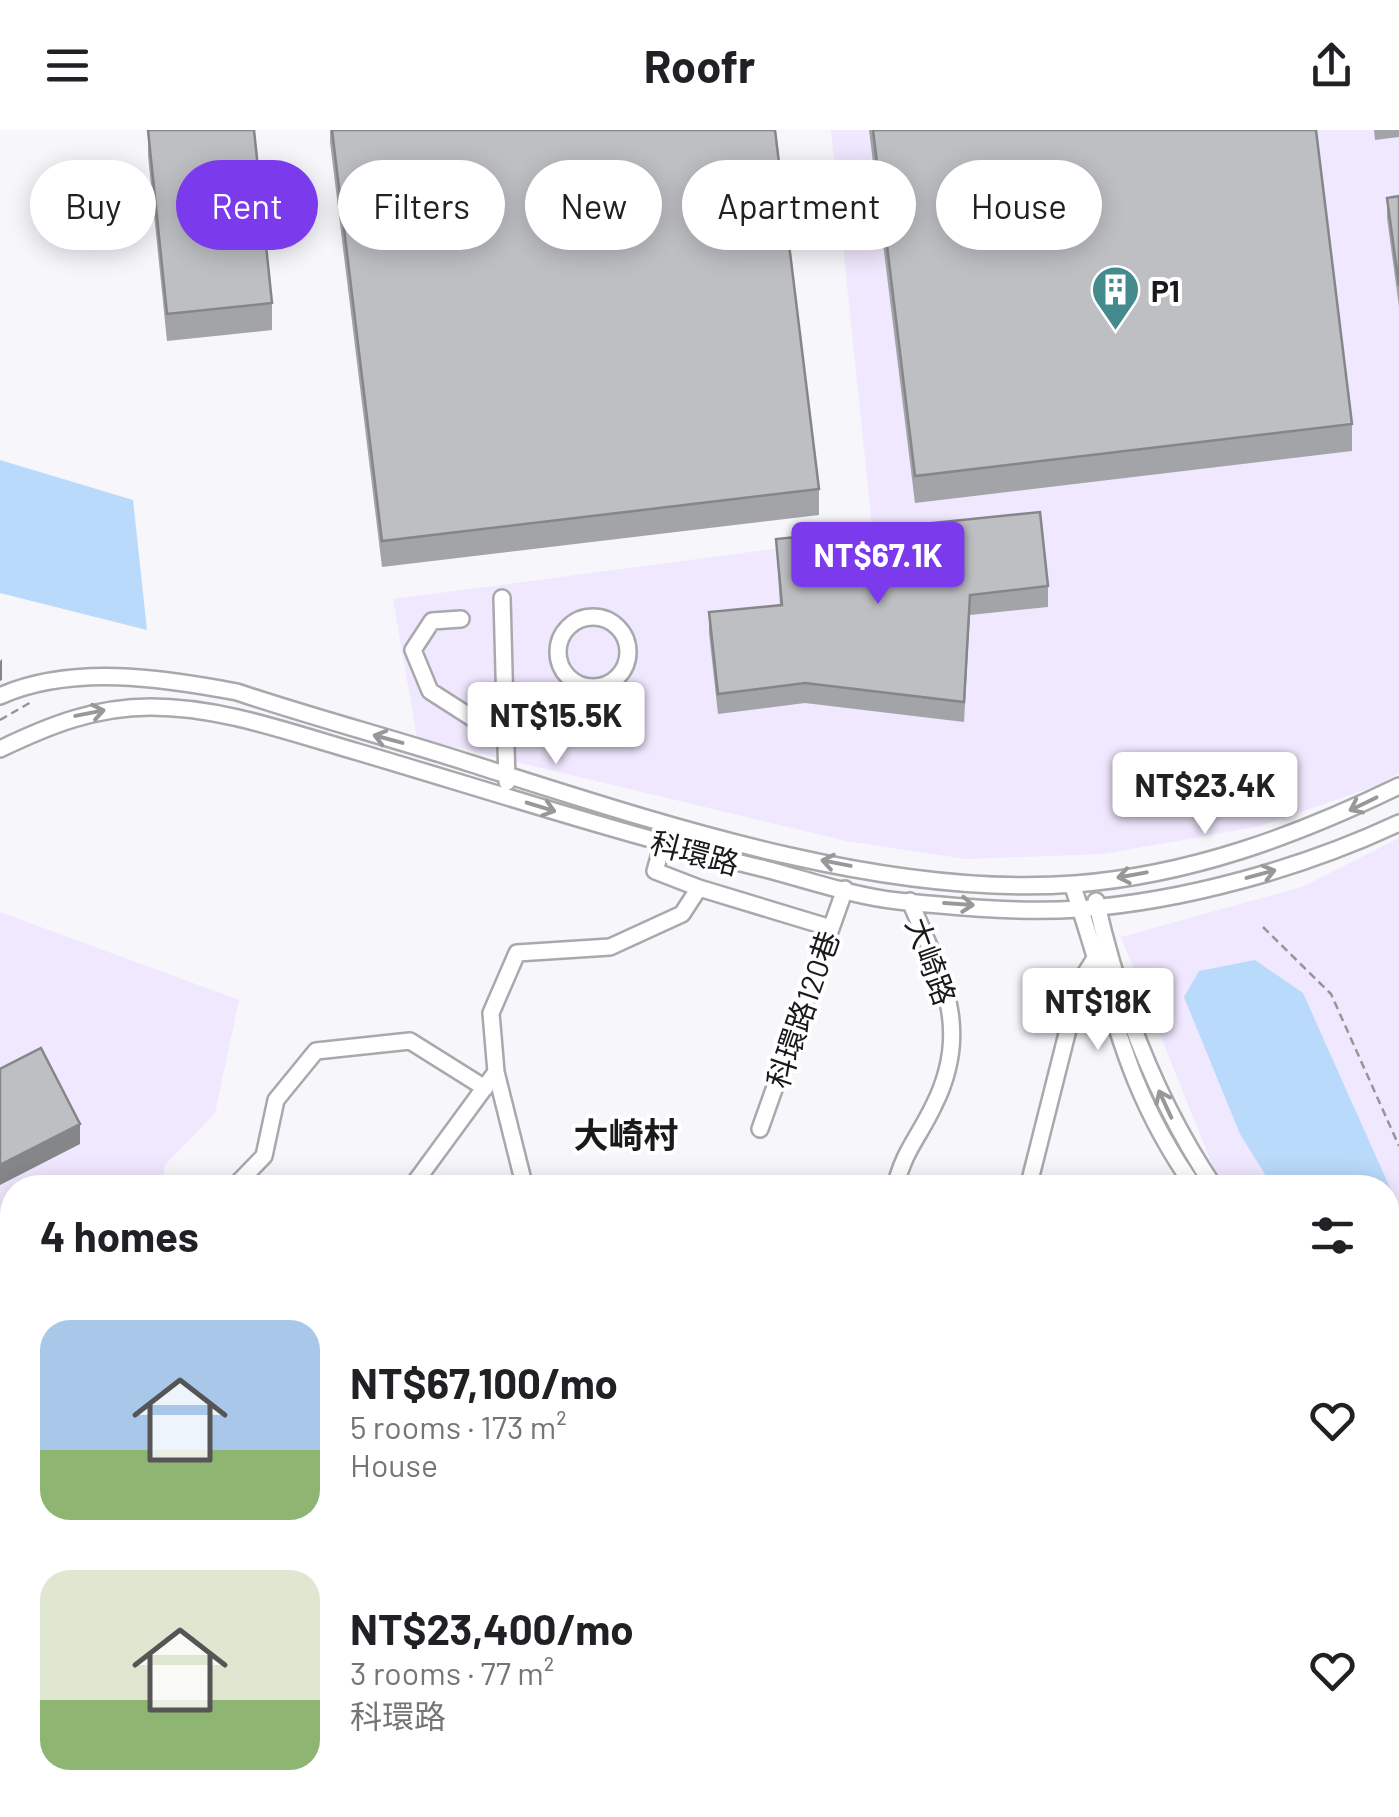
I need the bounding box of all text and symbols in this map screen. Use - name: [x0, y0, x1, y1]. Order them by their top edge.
- icon: menu: [40, 38, 95, 93]
- text: Roofr: [644, 38, 755, 92]
- icon: share: [1304, 38, 1359, 93]
- chip: Buy: [30, 160, 156, 250]
- chip: Rent: [176, 160, 318, 250]
- chip: Filters: [338, 160, 505, 250]
- chip: New: [525, 160, 662, 250]
- chip: Apartment: [682, 160, 916, 250]
- chip: House: [936, 160, 1102, 250]
- building icon: P1: [1090, 264, 1142, 332]
- place label: P1: [1151, 272, 1180, 308]
- pin: NT$67.1K: [775, 522, 981, 607]
- text: NT$67.1K: [813, 535, 943, 573]
- pin: NT$15.5K: [453, 682, 659, 767]
- text: NT$15.5K: [490, 695, 622, 733]
- one-way arrow: [73, 703, 105, 722]
- one-way arrow: [373, 729, 404, 748]
- pin: NT$23.4K: [1102, 752, 1308, 837]
- text: NT$23.4K: [1134, 765, 1276, 803]
- one-way arrow: [1349, 795, 1379, 814]
- one-way arrow: [525, 799, 556, 817]
- street label: 科環路: [647, 823, 743, 881]
- one-way arrow: [821, 853, 853, 872]
- one-way arrow: [1245, 863, 1276, 882]
- one-way arrow: [1116, 866, 1149, 885]
- one-way arrow: [942, 895, 974, 914]
- street label: 大崎路: [900, 913, 964, 1009]
- street label: 科環路120巷: [758, 926, 846, 1092]
- pin: NT$18K: [1017, 968, 1179, 1053]
- text: NT$18K: [1045, 981, 1151, 1019]
- one-way arrow: [1155, 1090, 1174, 1120]
- district label: 大崎村: [573, 1113, 679, 1155]
- icon: filters: [1305, 1208, 1360, 1263]
- text: 4 homes: [40, 1210, 199, 1260]
- text: NT$67,100/mo: [350, 1357, 618, 1407]
- icon: home: [120, 1360, 240, 1480]
- icon: heart: [1305, 1393, 1360, 1448]
- text: 5 rooms · 173 m²: [350, 1407, 567, 1445]
- text: House: [350, 1445, 438, 1483]
- text: NT$23,400/mo: [350, 1603, 634, 1653]
- icon: home: [120, 1610, 240, 1730]
- icon: heart: [1305, 1643, 1360, 1698]
- text: 3 rooms · 77 m²: [350, 1653, 554, 1691]
- text: 科環路: [350, 1696, 446, 1734]

